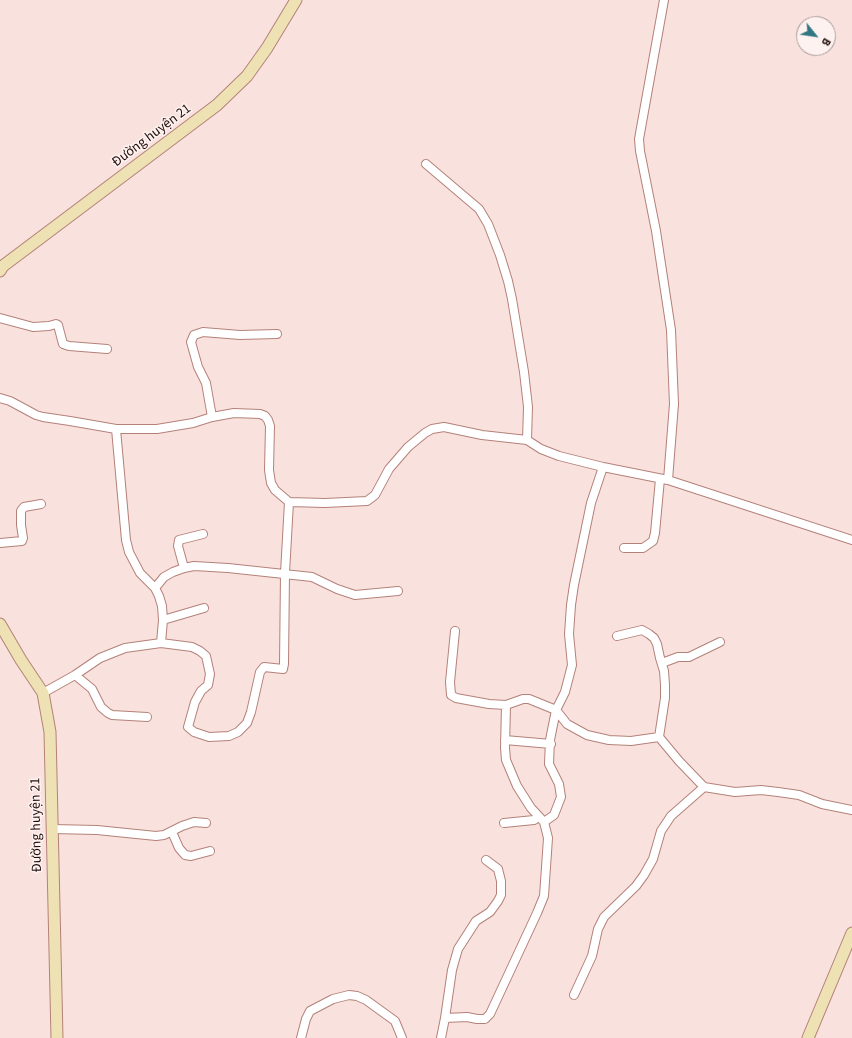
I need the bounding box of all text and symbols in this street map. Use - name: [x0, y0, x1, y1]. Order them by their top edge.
- north arrow: [796, 16, 836, 56]
- text: B: [818, 35, 834, 48]
- street label: Đường huyện 21: [109, 101, 195, 171]
- street label: Đường huyện 21: [28, 778, 46, 872]

